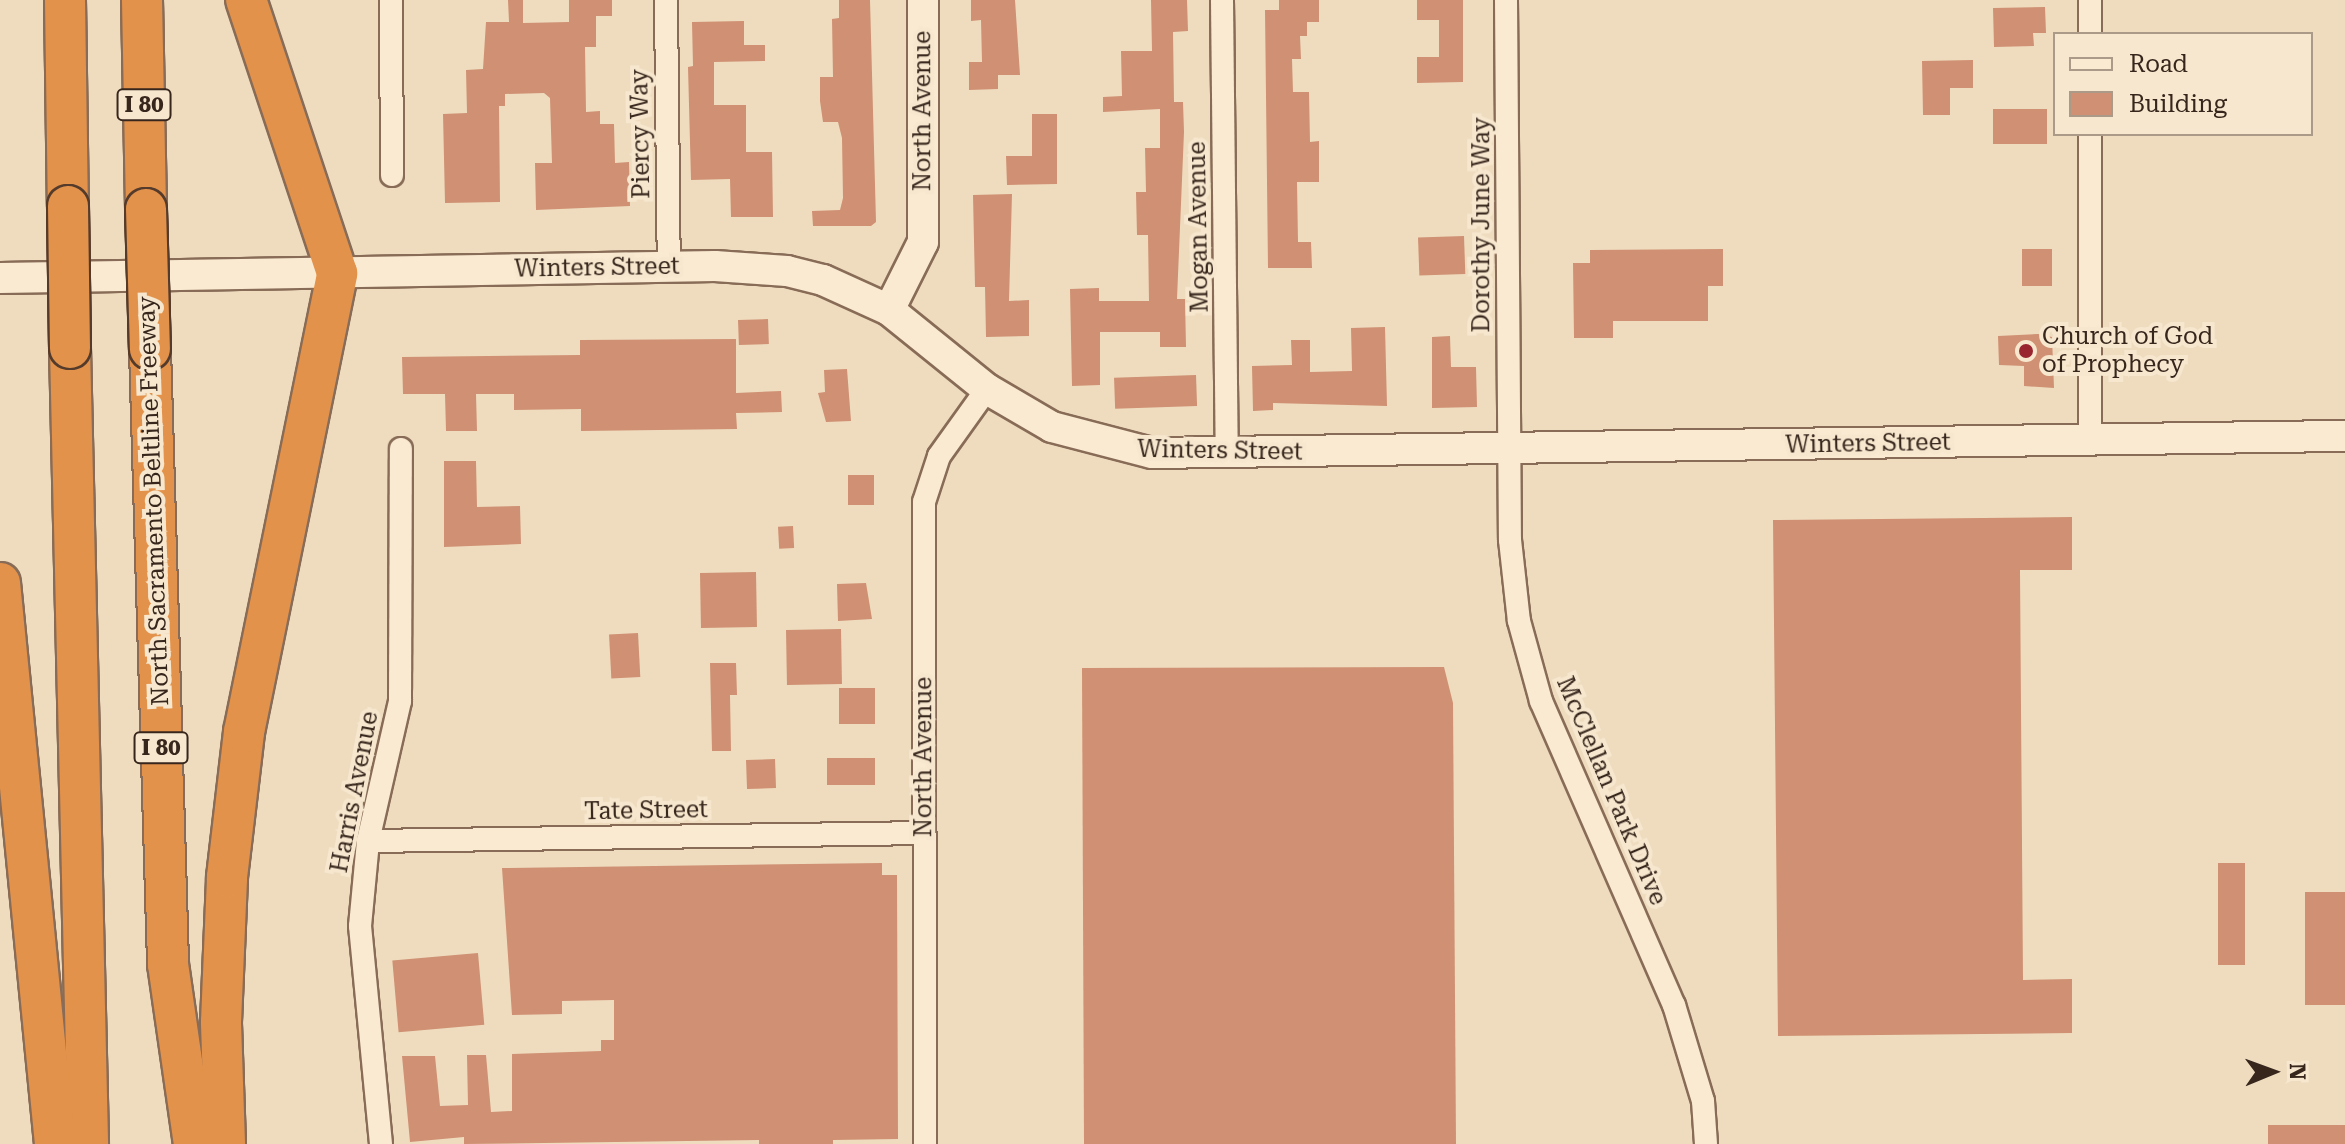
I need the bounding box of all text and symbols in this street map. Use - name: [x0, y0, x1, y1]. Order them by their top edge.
- street label: North Avenue: [909, 31, 937, 191]
- legend: [2053, 32, 2313, 136]
- text: Road: [2129, 50, 2188, 78]
- street label: Piercy Way: [625, 69, 657, 199]
- road number: I 80: [116, 87, 172, 123]
- text: Building: [2129, 90, 2227, 118]
- street label: Dorothy June Way: [1468, 117, 1496, 333]
- street label: Mogan Avenue: [1183, 141, 1215, 313]
- street label: Winters Street: [514, 252, 680, 284]
- street label: North Sacramento Beltline Freeway: [132, 296, 176, 706]
- place label: Church of God of Prophecy: [2042, 323, 2213, 379]
- marker: Church of God of Prophecy: [2017, 342, 2035, 360]
- street label: Winters Street: [1785, 428, 1951, 460]
- street label: Winters Street: [1137, 435, 1303, 467]
- street label: McClellan Park Drive: [1550, 673, 1672, 909]
- street label: North Avenue: [910, 677, 938, 837]
- street label: Harris Avenue: [325, 709, 385, 875]
- road number: I 80: [133, 730, 189, 766]
- street label: Tate Street: [584, 796, 708, 826]
- north arrow: [2233, 1032, 2313, 1112]
- text: N: [2285, 1063, 2310, 1080]

